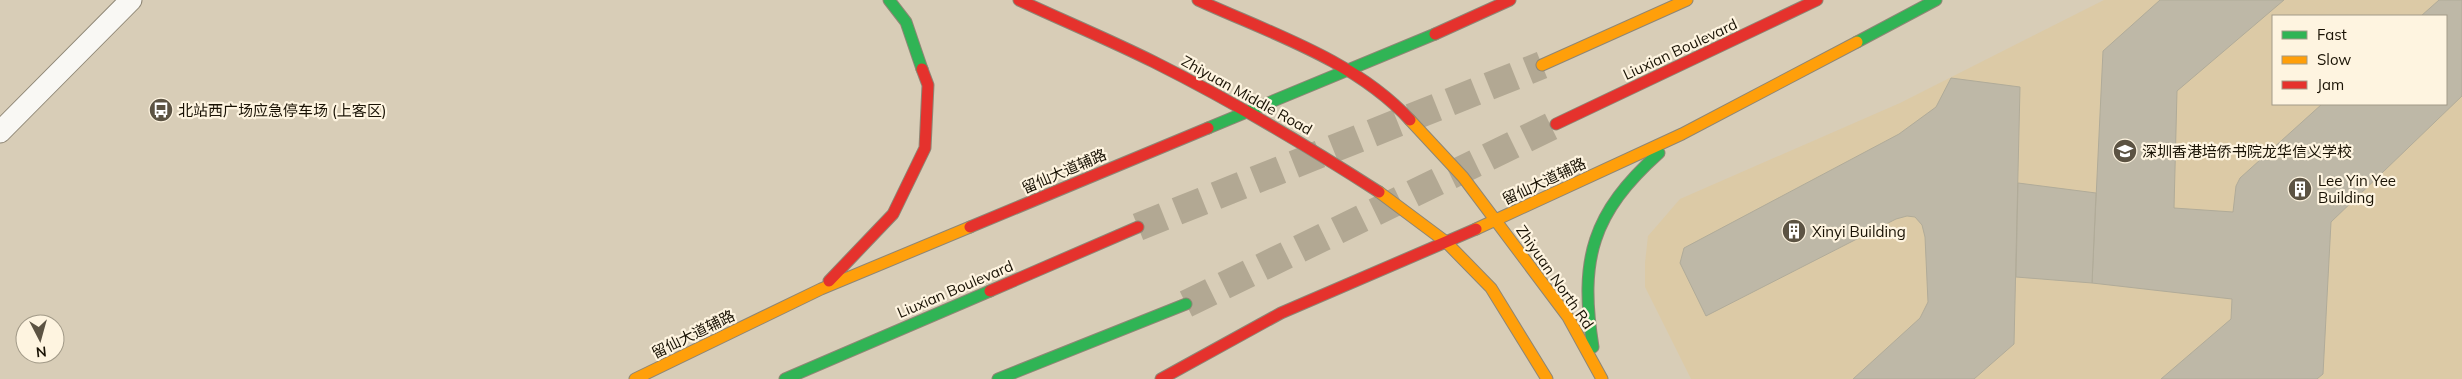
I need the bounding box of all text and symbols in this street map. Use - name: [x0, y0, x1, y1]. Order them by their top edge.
- street label: Liuxian Boulevard: [1620, 14, 1740, 84]
- legend: [2272, 15, 2447, 105]
- text: Fast: [2317, 25, 2347, 44]
- text: Slow: [2317, 50, 2351, 69]
- street label: Zhiyuan Middle Road: [1178, 51, 1316, 139]
- text: Jam: [2317, 75, 2344, 94]
- bus stop icon: 北站西广场应急停车场 (上客区): [148, 97, 174, 123]
- place label: 北站西广场应急停车场 (上客区): [178, 101, 386, 120]
- school or university icon: 深圳香港培侨书院龙华信义学校: [2112, 138, 2138, 164]
- place label: 深圳香港培侨书院龙华信义学校: [2142, 142, 2352, 161]
- street label: 留仙大道辅路: [1019, 145, 1109, 197]
- street label: 留仙大道辅路: [1499, 153, 1589, 209]
- place label: Lee Yin Yee Building: [2318, 171, 2396, 207]
- building icon: Lee Yin Yee Building: [2287, 176, 2313, 202]
- building icon: Xinyi Building: [1781, 218, 1807, 244]
- street label: Zhiyuan North Rd: [1512, 221, 1598, 333]
- place label: Xinyi Building: [1812, 222, 1906, 241]
- street label: Liuxian Boulevard: [894, 256, 1016, 322]
- street label: 留仙大道辅路: [648, 306, 738, 362]
- north arrow: [15, 314, 65, 364]
- text: N: [35, 342, 48, 361]

